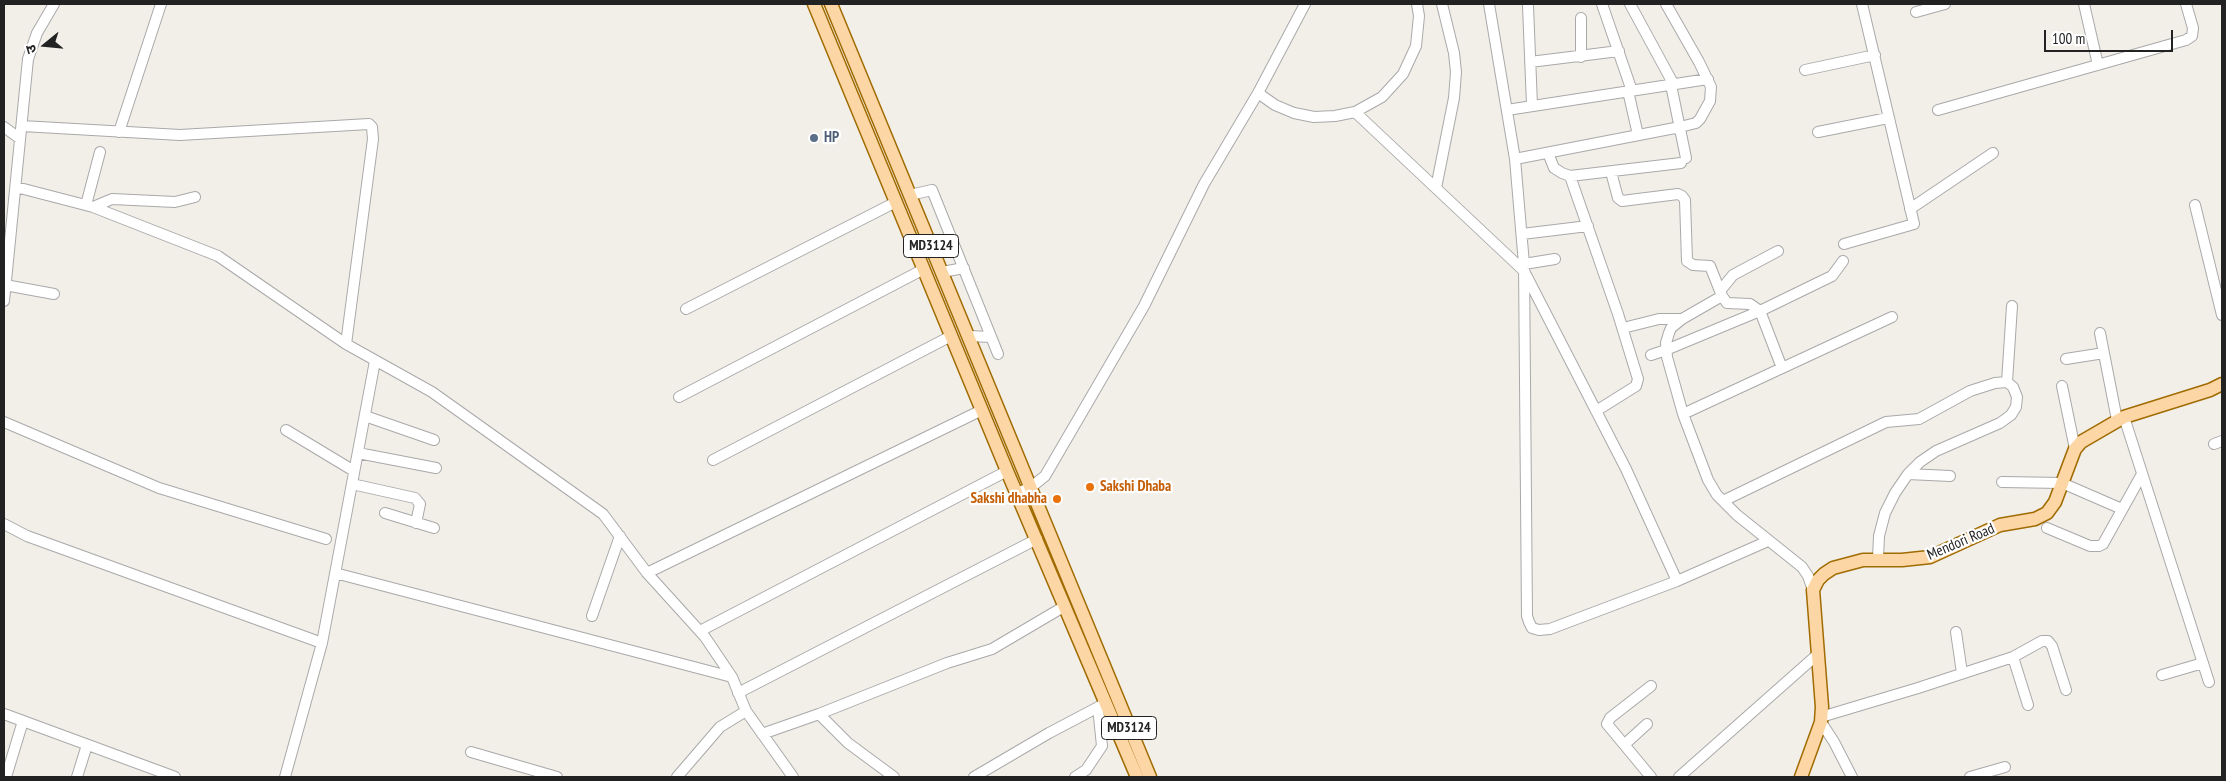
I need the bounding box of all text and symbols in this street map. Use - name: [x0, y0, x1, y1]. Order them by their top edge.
- north arrow: [20, 20, 70, 70]
- scale bar: [2046, 20, 2175, 52]
- text: 100 m: [2052, 29, 2085, 48]
- text: उ: [21, 43, 40, 56]
- place label: HP: [824, 129, 839, 147]
- marker: HP: [808, 132, 820, 144]
- road number: MD3124: [904, 235, 958, 258]
- place label: Sakshi Dhaba: [1100, 478, 1171, 496]
- marker: Sakshi Dhaba: [1084, 481, 1096, 493]
- place label: Sakshi dhabha: [970, 490, 1047, 508]
- marker: Sakshi dhabha: [1051, 493, 1063, 505]
- street label: Mendori Road: [1925, 520, 1997, 564]
- road number: MD3124: [1102, 716, 1156, 740]

